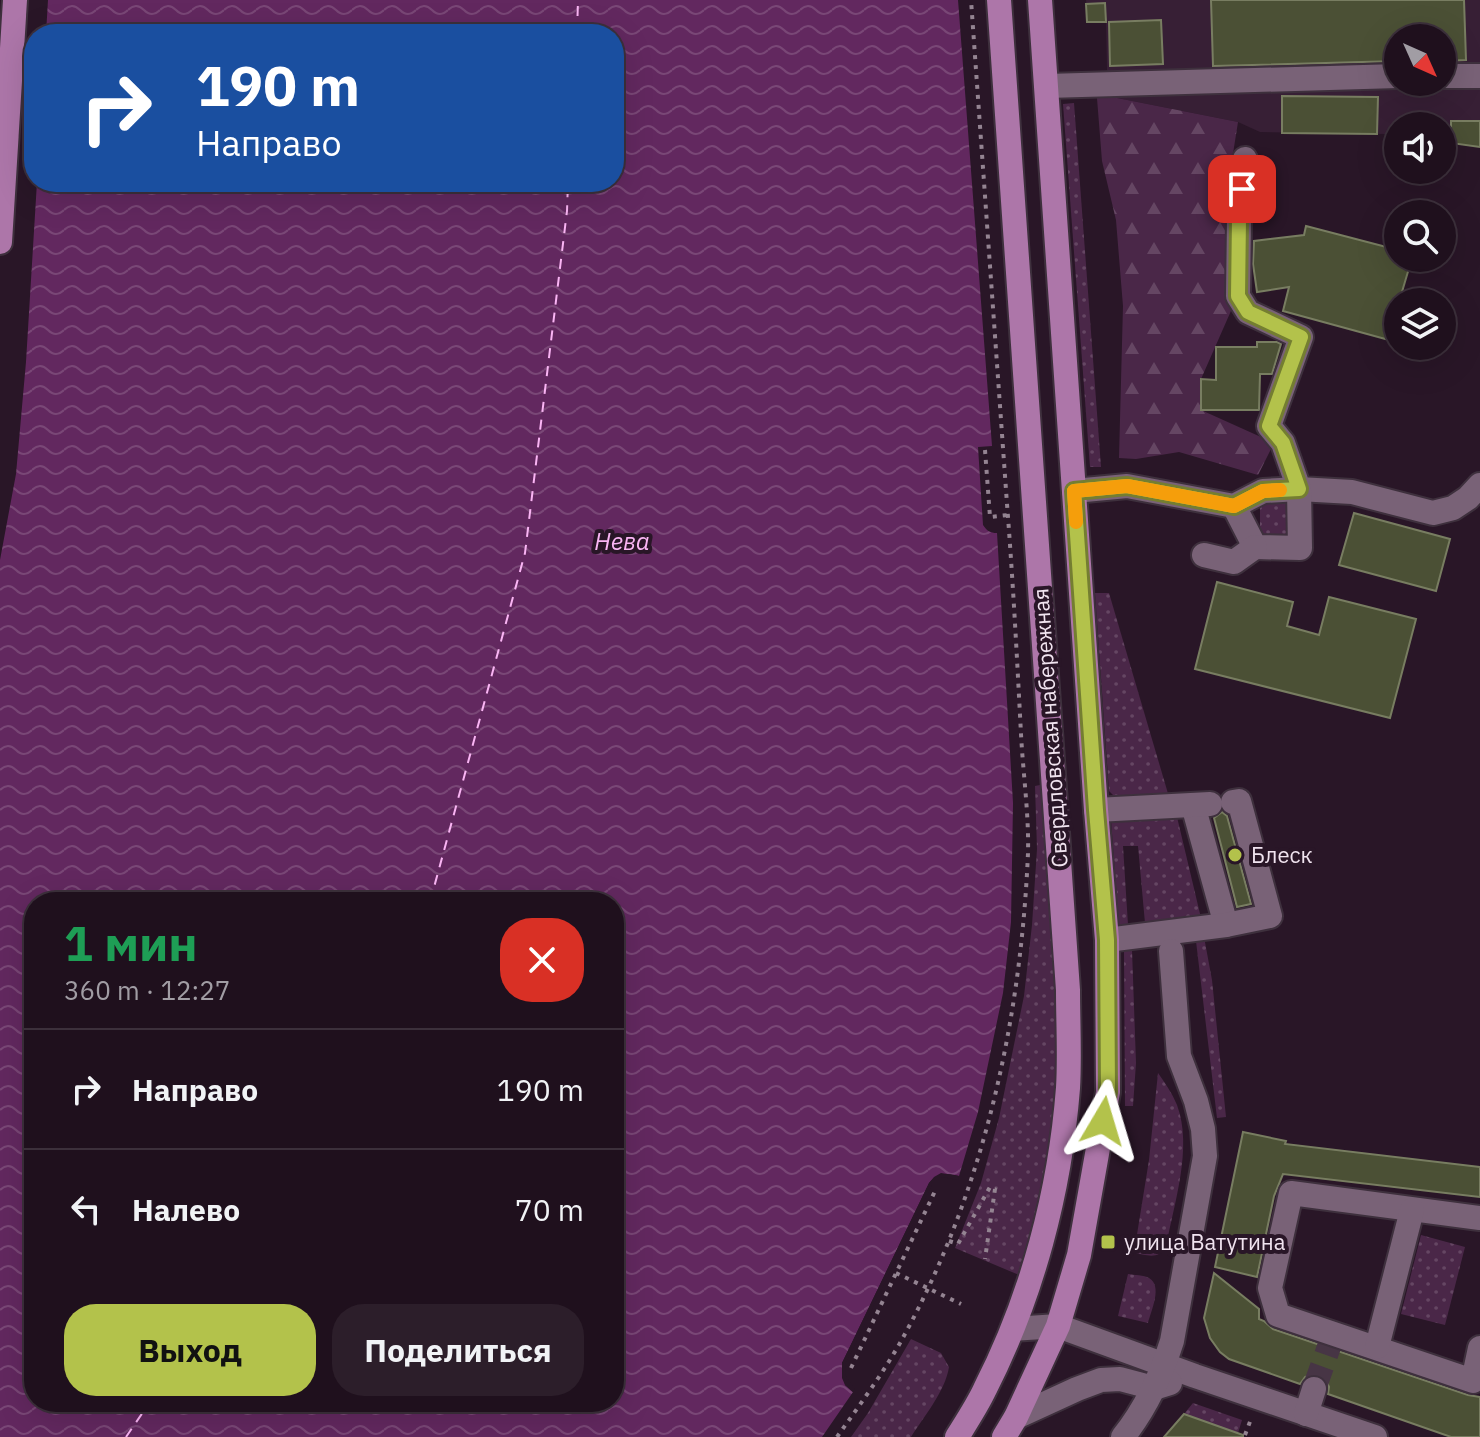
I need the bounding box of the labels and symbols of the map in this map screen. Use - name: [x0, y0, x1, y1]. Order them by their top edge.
- north arrow: [1384, 24, 1456, 96]
- pin: [1208, 155, 1276, 223]
- water label: Нева: [594, 525, 650, 557]
- street label: Свердловская набережная: [1025, 587, 1074, 869]
- place label: Блеск: [1251, 840, 1313, 869]
- marker: Блеск: [1226, 846, 1244, 864]
- position arrow: [1061, 1079, 1145, 1163]
- place label: улица Ватутина: [1124, 1227, 1286, 1256]
- marker: улица Ватутина: [1099, 1233, 1117, 1251]

